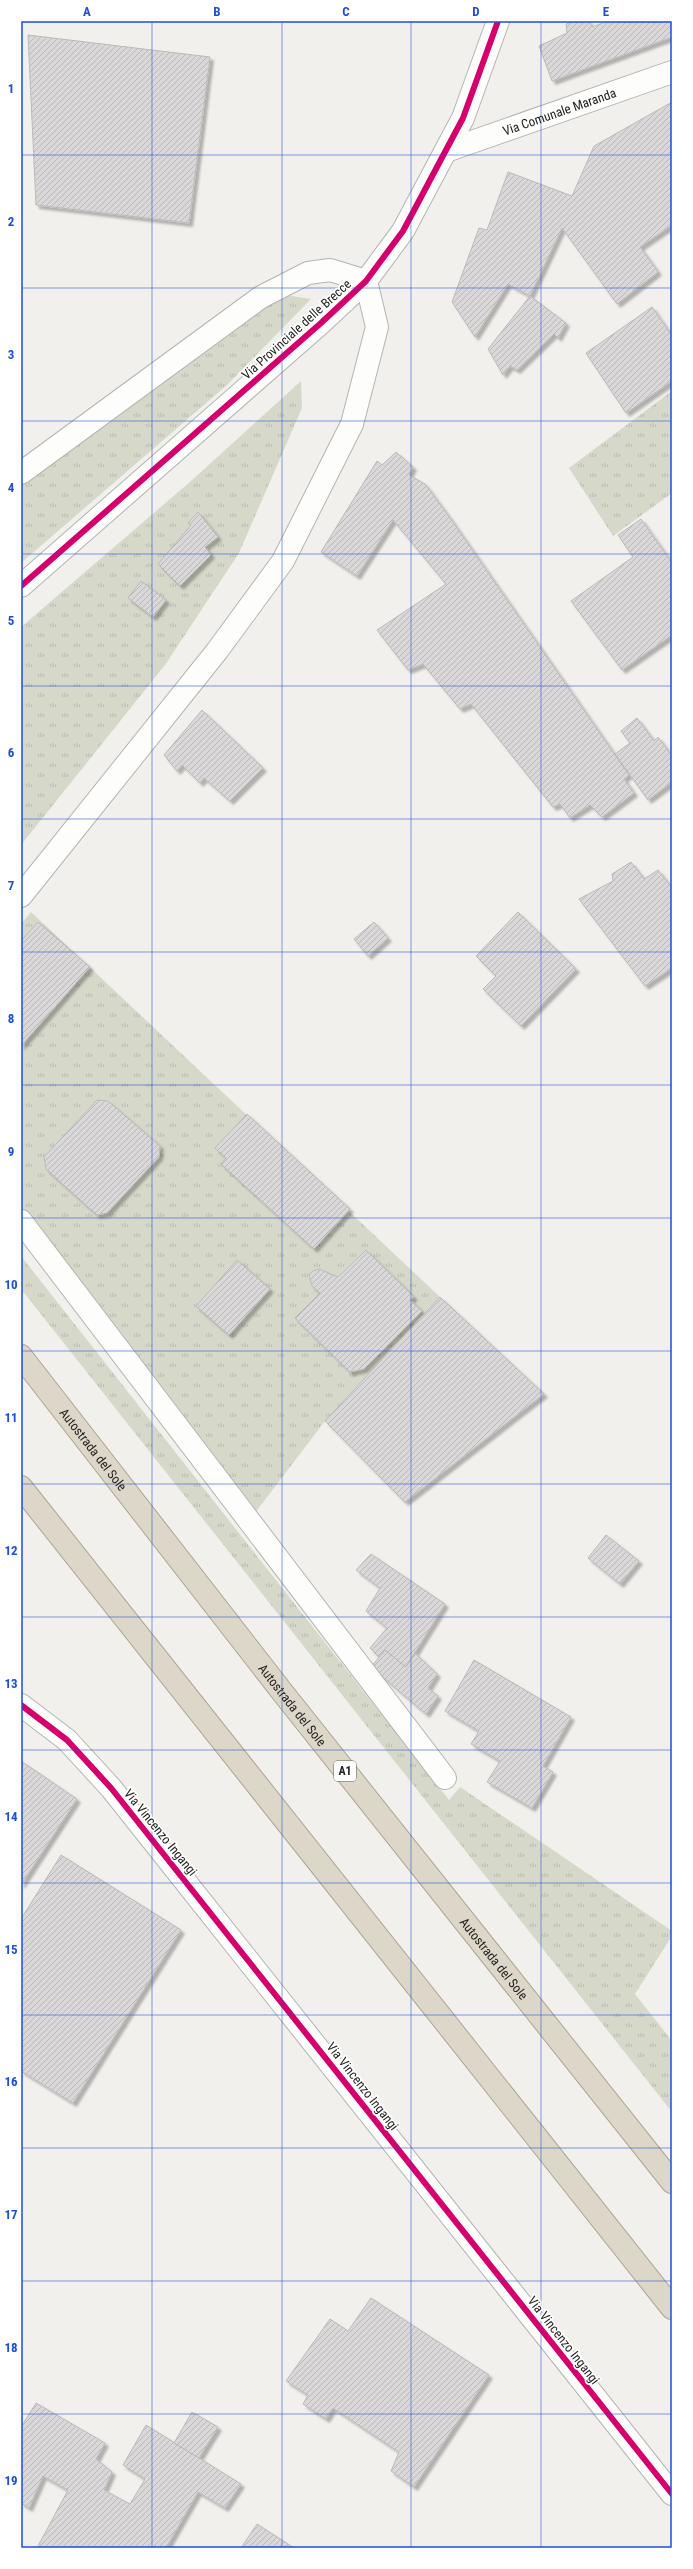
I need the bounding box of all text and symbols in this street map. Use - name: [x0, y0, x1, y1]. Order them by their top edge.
- text: A: [83, 4, 91, 19]
- text: B: [213, 4, 221, 19]
- text: C: [342, 4, 350, 19]
- text: D: [472, 4, 480, 19]
- text: E: [603, 4, 610, 19]
- text: 1: [8, 81, 14, 96]
- street label: Via Comunale Maranda: [501, 85, 618, 139]
- text: 2: [8, 214, 15, 229]
- street label: Via Provinciale delle Brecce: [239, 276, 354, 382]
- text: 3: [8, 347, 14, 362]
- text: 4: [8, 480, 15, 495]
- text: 5: [8, 613, 15, 628]
- text: 6: [8, 745, 15, 760]
- text: 7: [8, 878, 15, 893]
- text: 8: [8, 1011, 14, 1026]
- text: 9: [8, 1144, 14, 1159]
- text: 10: [4, 1277, 18, 1292]
- street label: Autostrada del Sole: [56, 1405, 130, 1494]
- text: 11: [4, 1410, 18, 1425]
- text: 12: [4, 1543, 18, 1558]
- street label: Autostrada del Sole: [255, 1661, 329, 1749]
- text: 13: [4, 1676, 18, 1691]
- road number: A1: [334, 1761, 356, 1781]
- street label: Via Vincenzo Ingangi: [121, 1786, 200, 1879]
- text: 14: [4, 1809, 18, 1824]
- street label: Autostrada del Sole: [457, 1915, 531, 2003]
- text: 15: [4, 1942, 18, 1957]
- street label: Via Vincenzo Ingangi: [324, 2039, 402, 2133]
- text: 16: [4, 2074, 18, 2089]
- text: 17: [4, 2207, 18, 2222]
- street label: Via Vincenzo Ingangi: [525, 2293, 603, 2387]
- text: 18: [4, 2340, 18, 2355]
- text: 19: [4, 2473, 18, 2488]

